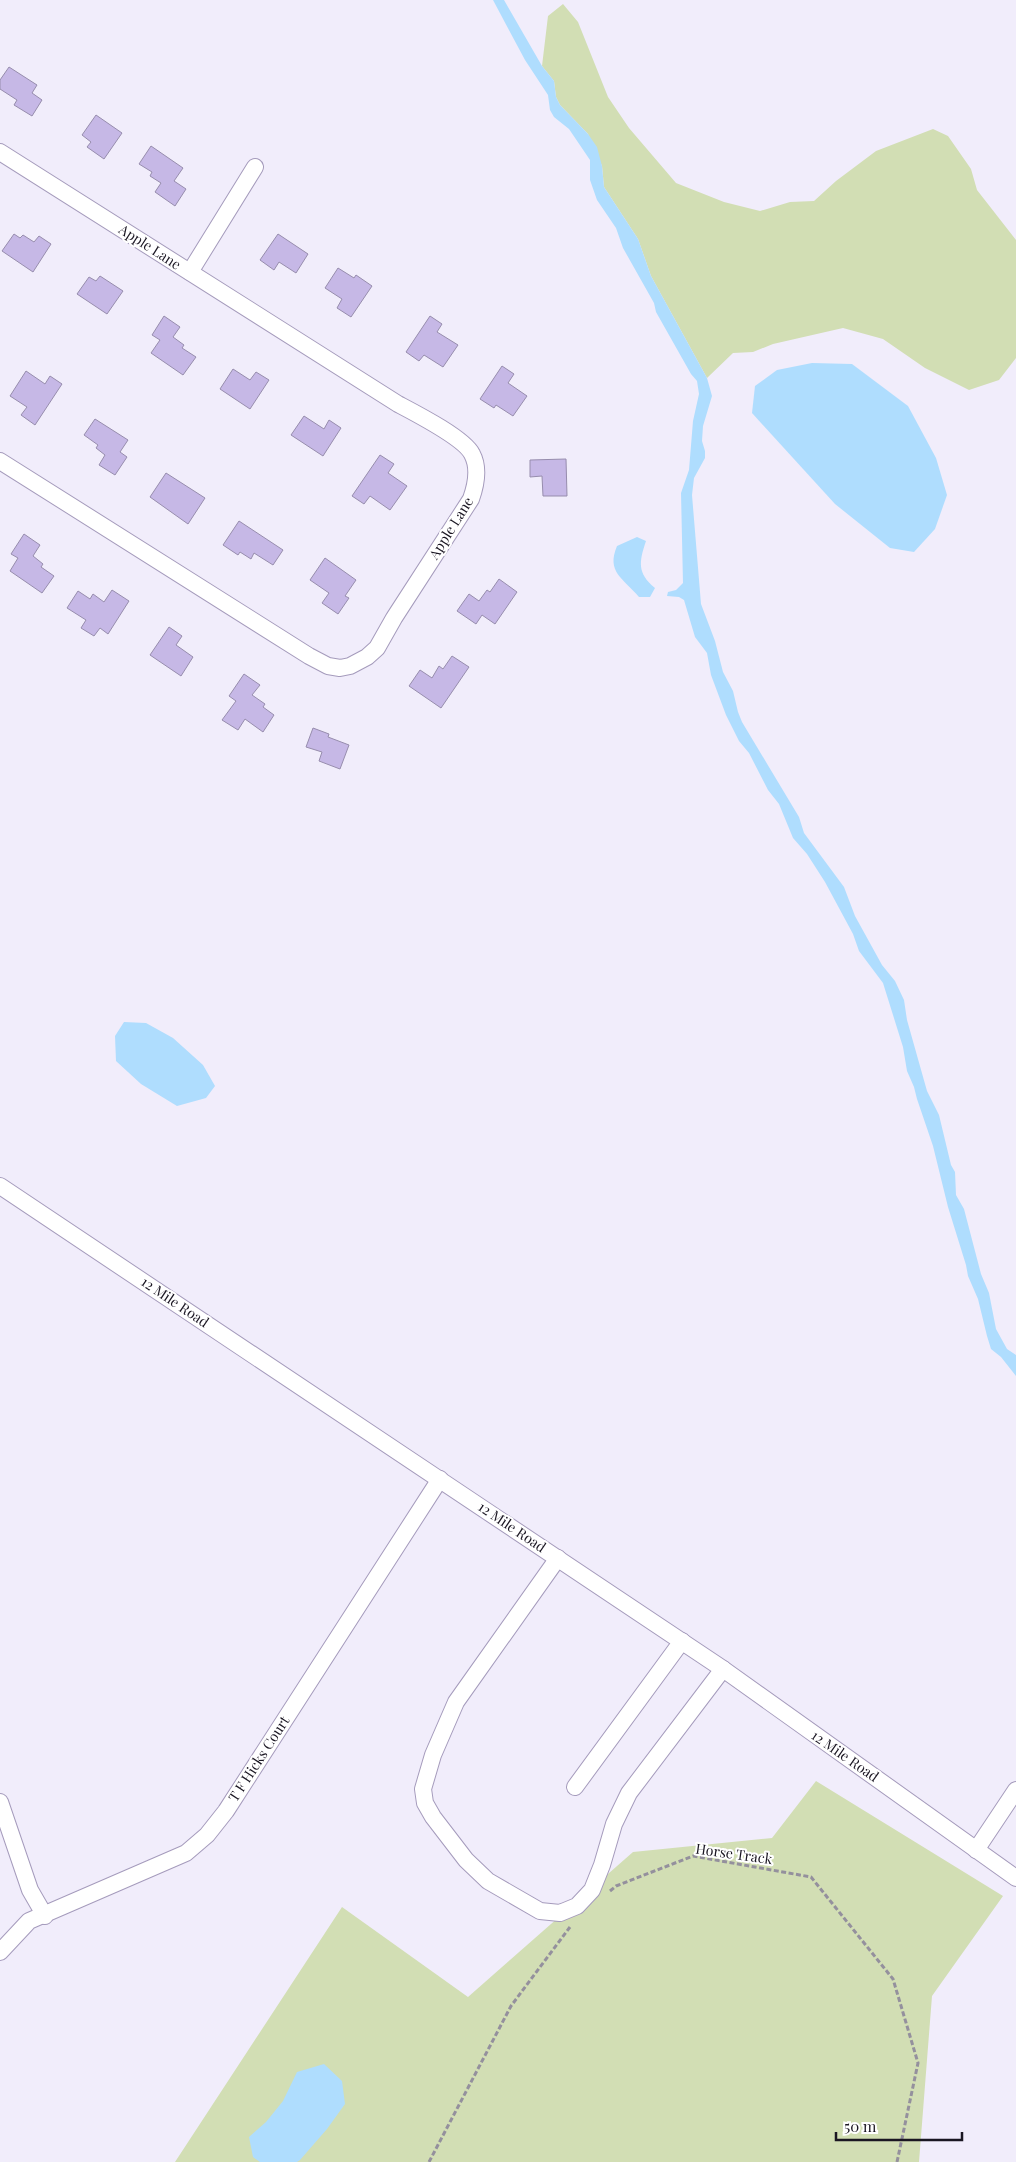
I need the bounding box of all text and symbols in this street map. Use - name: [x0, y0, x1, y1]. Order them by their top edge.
- street label: Apple Lane: [115, 219, 185, 274]
- street label: Apple Lane: [423, 493, 477, 563]
- street label: 12 Mile Road: [138, 1272, 213, 1331]
- street label: 12 Mile Road: [475, 1497, 550, 1556]
- street label: T F Hicks Court: [224, 1711, 294, 1805]
- street label: 12 Mile Road: [808, 1725, 883, 1786]
- street label: Horse Track: [695, 1839, 774, 1868]
- scale bar: [836, 2110, 962, 2142]
- text: 50 m: [844, 2116, 877, 2136]

